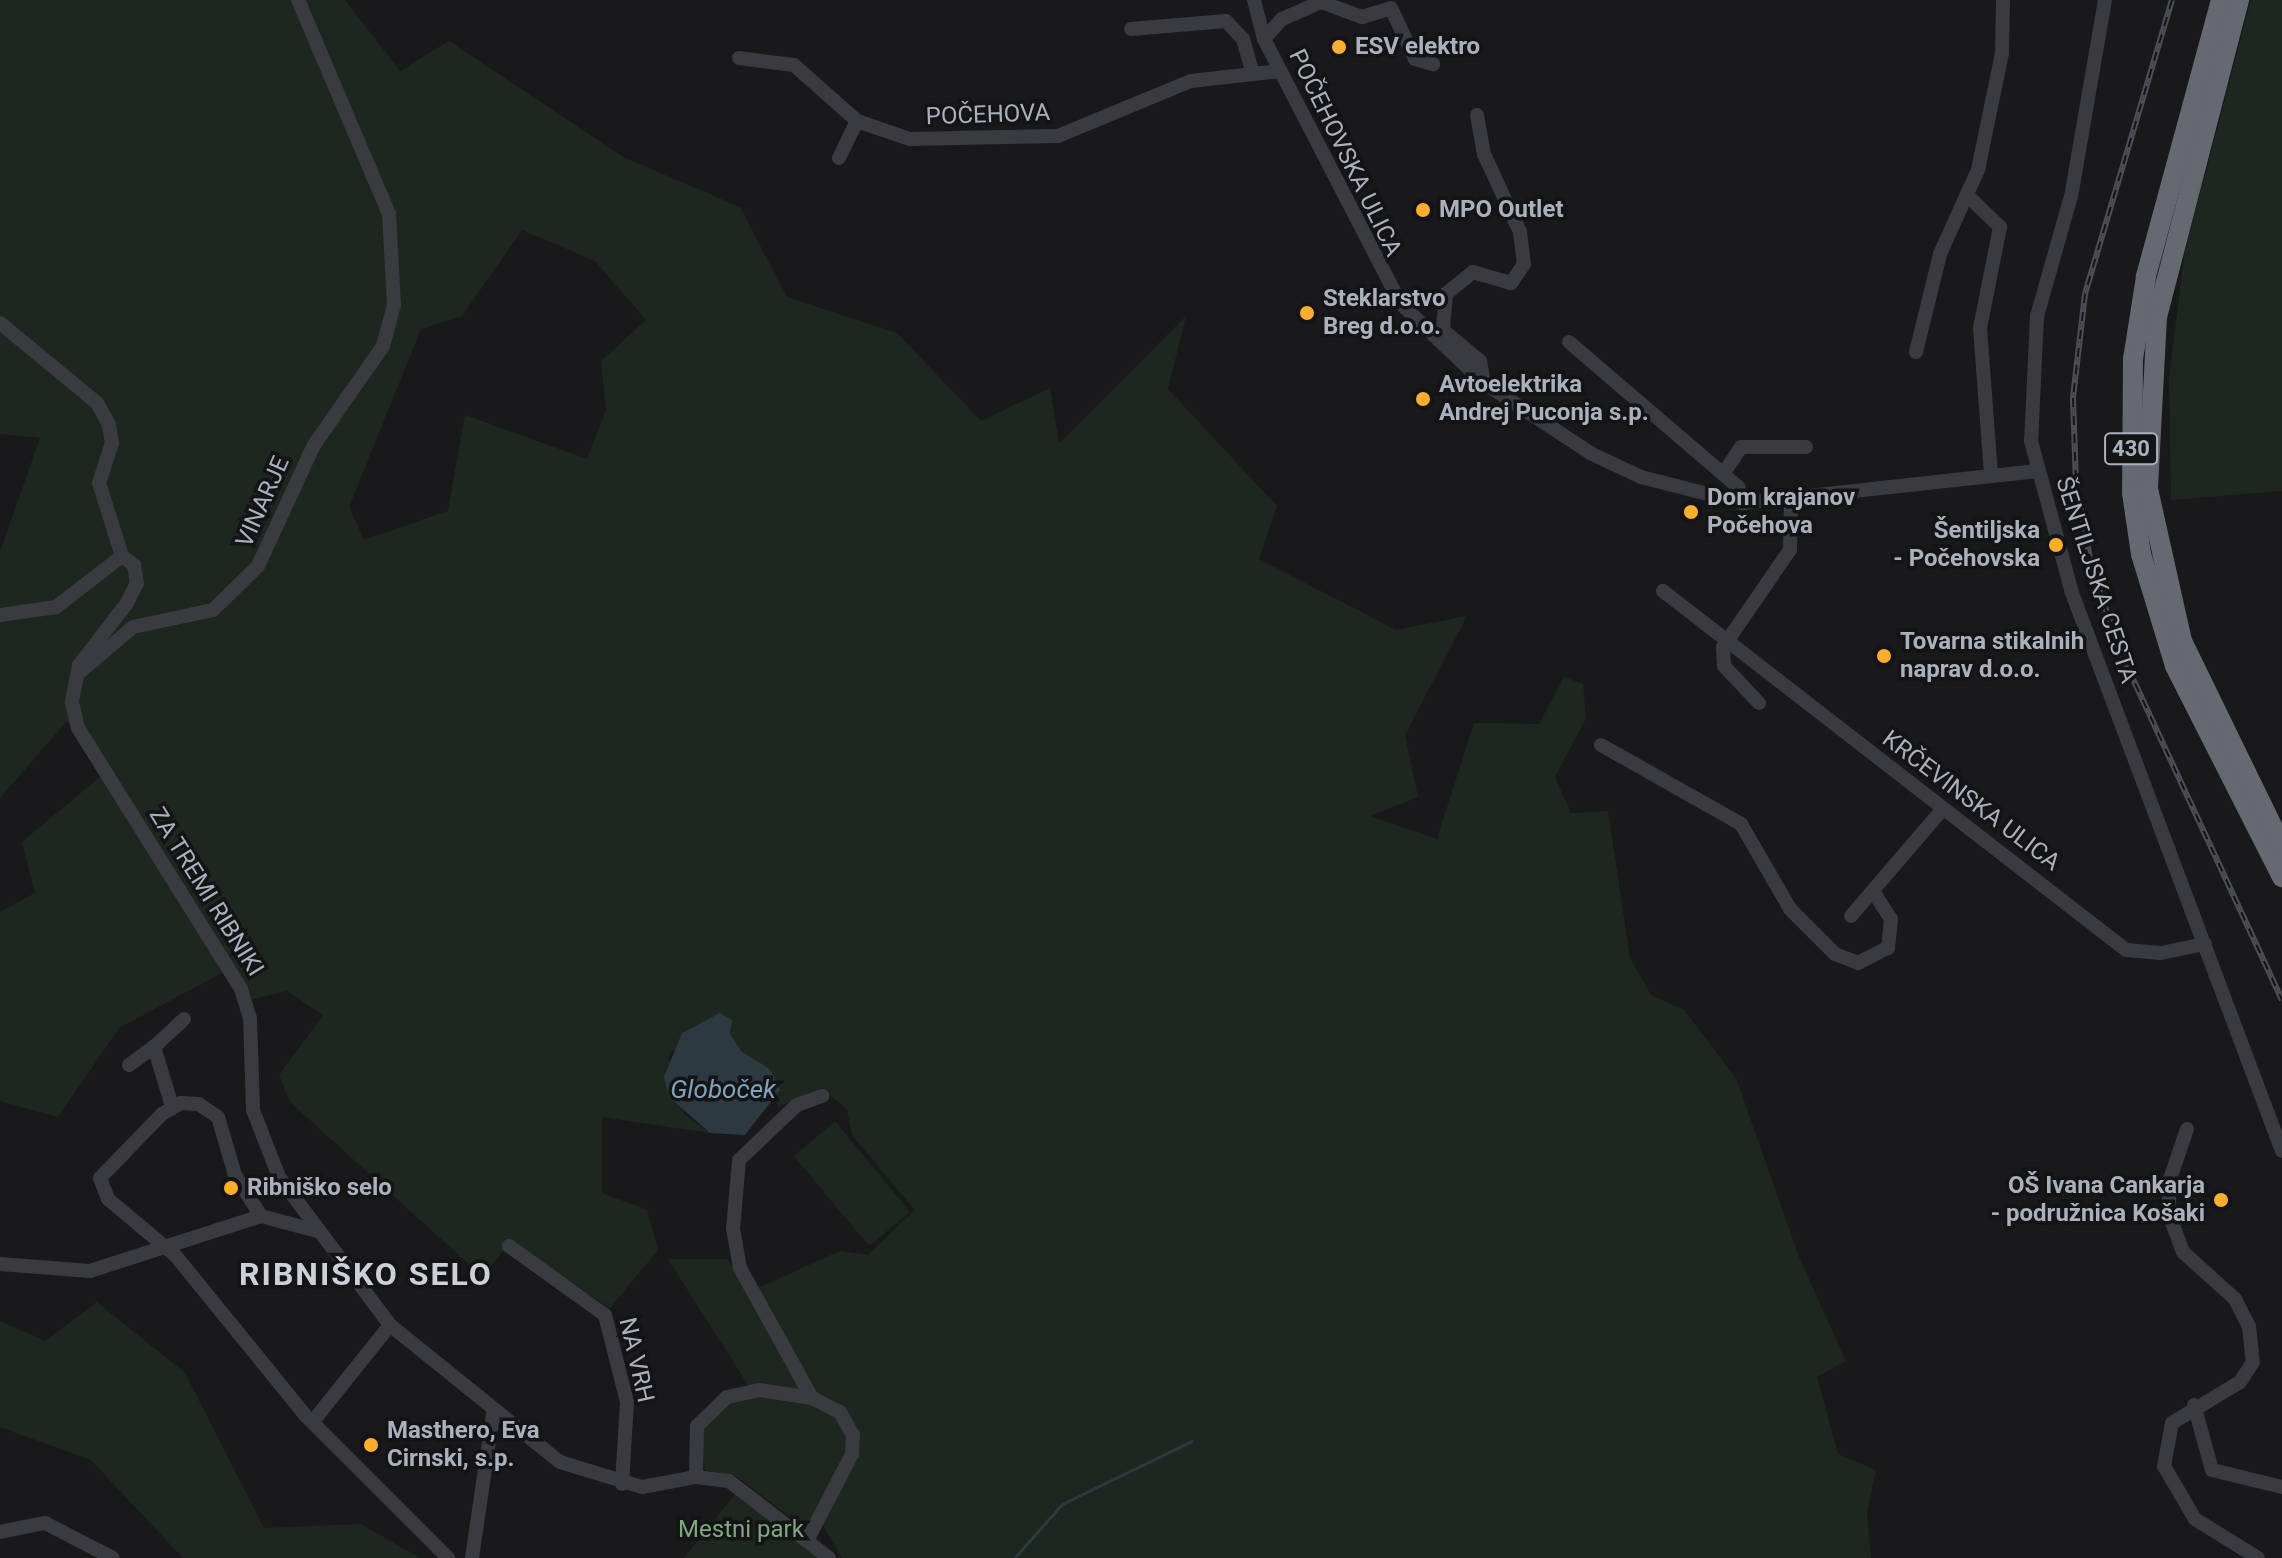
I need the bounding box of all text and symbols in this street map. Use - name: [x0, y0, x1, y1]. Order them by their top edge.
- place label: ESV elektro: [1355, 33, 1480, 61]
- marker: ESV elektro: [1330, 38, 1348, 56]
- street label: POČEHOVSKA ULICA: [1282, 45, 1408, 261]
- street label: POČEHOVA: [925, 98, 1051, 132]
- place label: MPO Outlet: [1439, 196, 1564, 224]
- marker: MPO Outlet: [1414, 201, 1432, 219]
- place label: Steklarstvo Breg d.o.o.: [1323, 285, 1446, 341]
- marker: Steklarstvo Breg d.o.o.: [1298, 304, 1316, 322]
- place label: Avtoelektrika Andrej Puconja s.p.: [1439, 371, 1649, 427]
- marker: Avtoelektrika Andrej Puconja s.p.: [1414, 390, 1432, 408]
- road number: 430: [2103, 431, 2159, 467]
- street label: VINARJE: [230, 452, 296, 552]
- street label: ŠENTILJSKA CESTA: [2049, 473, 2143, 687]
- place label: Dom krajanov Počehova: [1707, 484, 1855, 540]
- marker: Dom krajanov Počehova: [1682, 503, 1700, 521]
- place label: Šentiljska - Počehovska: [1893, 517, 2040, 573]
- marker: Šentiljska - Počehovska: [2047, 536, 2065, 554]
- place label: Tovarna stikalnih naprav d.o.o.: [1900, 628, 2084, 684]
- marker: Tovarna stikalnih naprav d.o.o.: [1875, 647, 1893, 665]
- street label: KRČEVINSKA ULICA: [1876, 725, 2066, 877]
- street label: ZA TREMI RIBNIKI: [142, 802, 270, 982]
- water label: Globoček: [670, 1074, 776, 1106]
- place label: OŠ Ivana Cankarja - podružnica Košaki: [1991, 1172, 2205, 1228]
- place label: Ribniško selo: [247, 1174, 392, 1202]
- marker: Ribniško selo: [222, 1179, 240, 1197]
- marker: OŠ Ivana Cankarja - podružnica Košaki: [2212, 1191, 2230, 1209]
- district label: RIBNIŠKO SELO: [239, 1255, 493, 1293]
- street label: NA VRH: [612, 1315, 660, 1405]
- place label: Masthero, Eva Cirnski, s.p.: [387, 1417, 540, 1473]
- marker: Masthero, Eva Cirnski, s.p.: [362, 1436, 380, 1454]
- park label: Mestni park: [678, 1516, 804, 1544]

